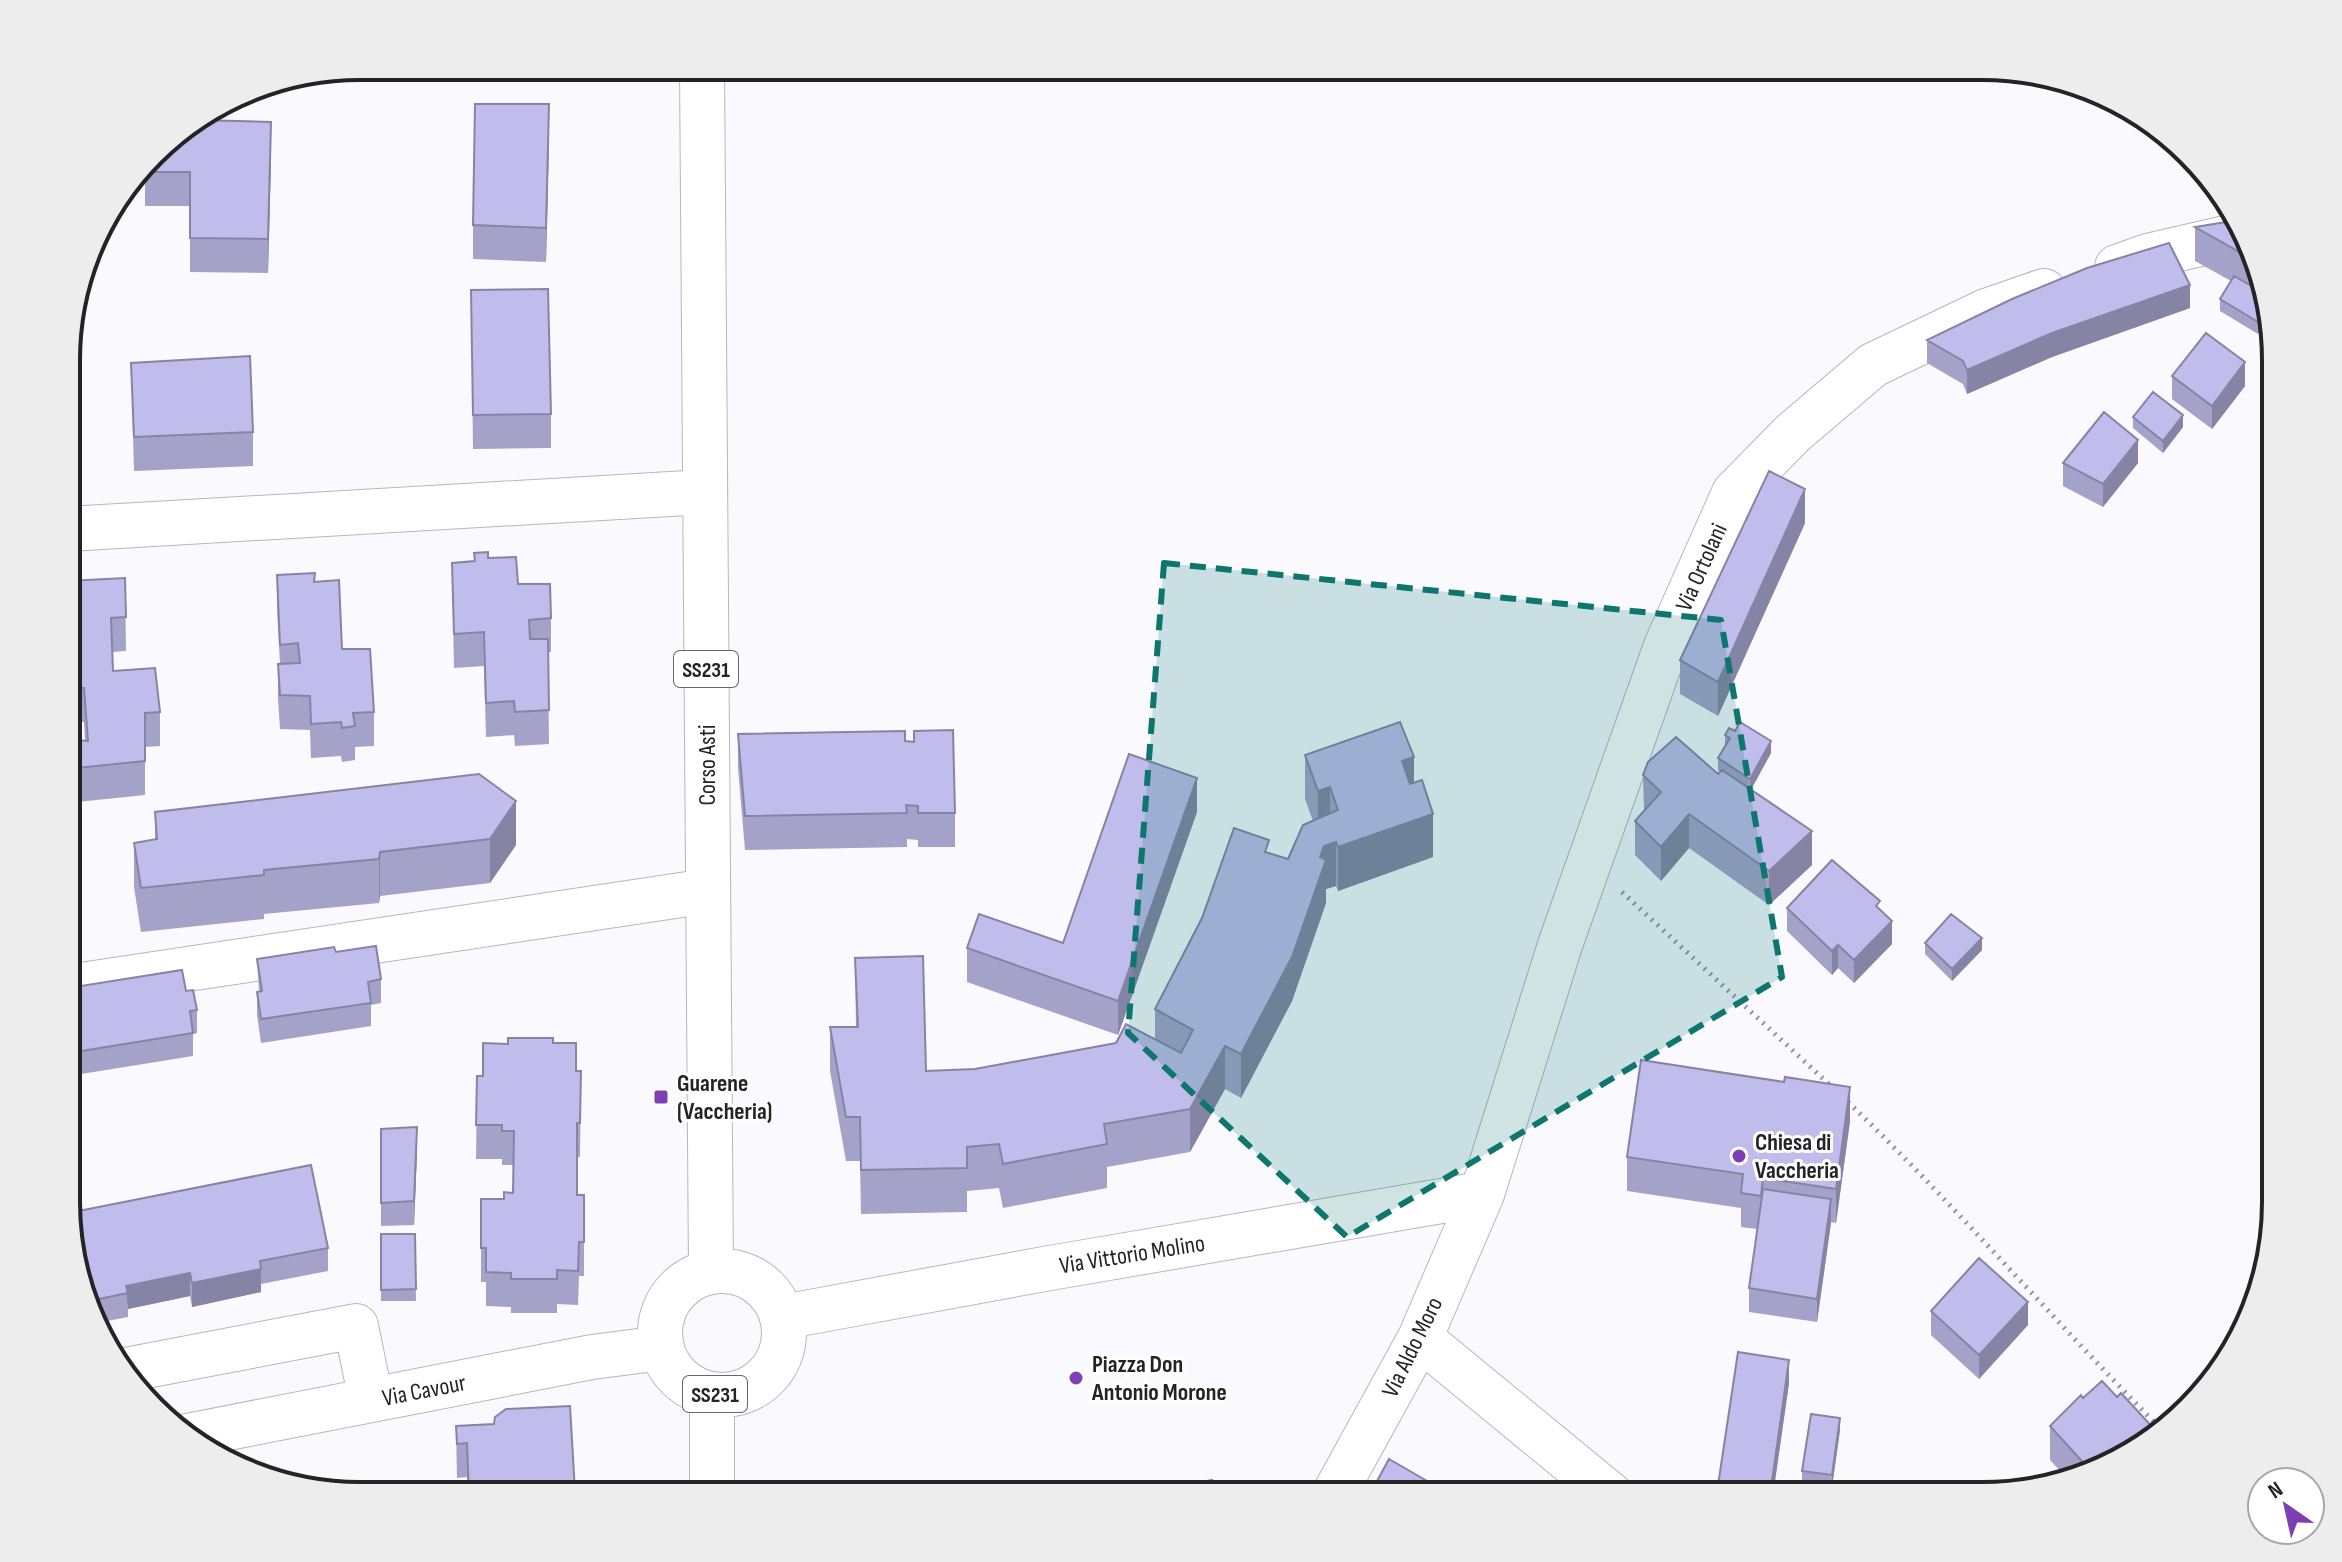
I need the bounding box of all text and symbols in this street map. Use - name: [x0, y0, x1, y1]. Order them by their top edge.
- street label: Via Ortolani: [1669, 519, 1734, 616]
- road number: SS231: [674, 651, 738, 687]
- street label: Corso Asti: [693, 724, 722, 806]
- place label: Guarene (Vaccheria): [677, 1069, 772, 1126]
- marker: Guarene (Vaccheria): [652, 1088, 670, 1106]
- place label: Chiesa di Vaccheria: [1755, 1128, 1839, 1185]
- marker: Chiesa di Vaccheria: [1730, 1147, 1748, 1165]
- street label: Via Vittorio Molino: [1057, 1229, 1207, 1280]
- street label: Via Aldo Moro: [1376, 1292, 1449, 1402]
- place label: Piazza Don Antonio Morone: [1091, 1350, 1227, 1407]
- street label: Via Cavour: [380, 1368, 468, 1413]
- marker: Piazza Don Antonio Morone: [1067, 1369, 1085, 1387]
- road number: SS231: [683, 1376, 747, 1412]
- north arrow: [2246, 1466, 2326, 1546]
- text: N: [2263, 1476, 2288, 1505]

